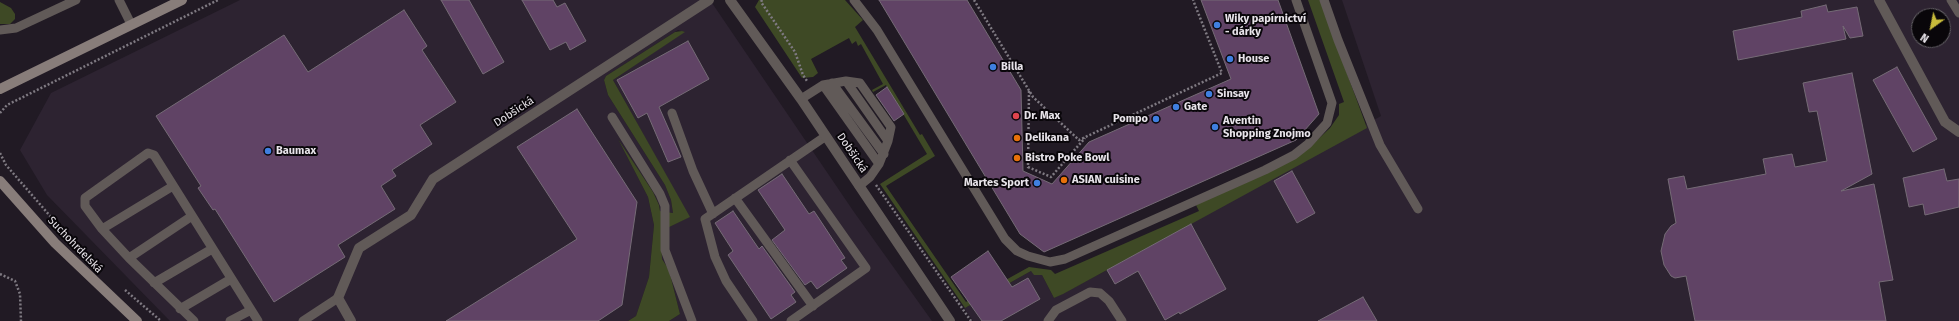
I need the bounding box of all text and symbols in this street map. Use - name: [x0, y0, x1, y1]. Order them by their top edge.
- north arrow: [1911, 8, 1951, 48]
- place label: Wiky papírnictví - dárky: [1225, 12, 1306, 38]
- marker: Wiky papírnictví - dárky: [1212, 20, 1222, 30]
- text: N: [1918, 30, 1931, 45]
- place label: House: [1238, 52, 1269, 66]
- marker: House: [1225, 54, 1235, 64]
- place label: Billa: [1001, 60, 1023, 74]
- marker: Billa: [988, 62, 998, 72]
- place label: Sinsay: [1217, 87, 1250, 101]
- marker: Sinsay: [1204, 89, 1214, 99]
- street label: Dobšická: [492, 94, 536, 130]
- place label: Gate: [1184, 100, 1207, 114]
- marker: Gate: [1171, 102, 1181, 112]
- place label: Dr. Max: [1024, 109, 1060, 123]
- marker: Dr. Max: [1011, 111, 1021, 121]
- place label: Pompo: [1113, 112, 1148, 126]
- marker: Pompo: [1151, 114, 1161, 124]
- place label: Aventin Shopping Znojmo: [1223, 114, 1311, 140]
- marker: Aventin Shopping Znojmo: [1210, 122, 1220, 132]
- street label: Dobšická: [834, 131, 870, 175]
- place label: Delikana: [1025, 131, 1069, 145]
- marker: Delikana: [1012, 133, 1022, 143]
- place label: Baumax: [276, 144, 316, 158]
- marker: Baumax: [263, 146, 273, 156]
- place label: Bistro Poke Bowl: [1025, 151, 1110, 165]
- marker: Bistro Poke Bowl: [1012, 153, 1022, 163]
- place label: ASIAN cuisine: [1072, 173, 1140, 187]
- marker: ASIAN cuisine: [1059, 175, 1069, 185]
- place label: Martes Sport: [964, 176, 1029, 190]
- marker: Martes Sport: [1032, 178, 1042, 188]
- street label: Suchohrdelská: [45, 214, 105, 276]

